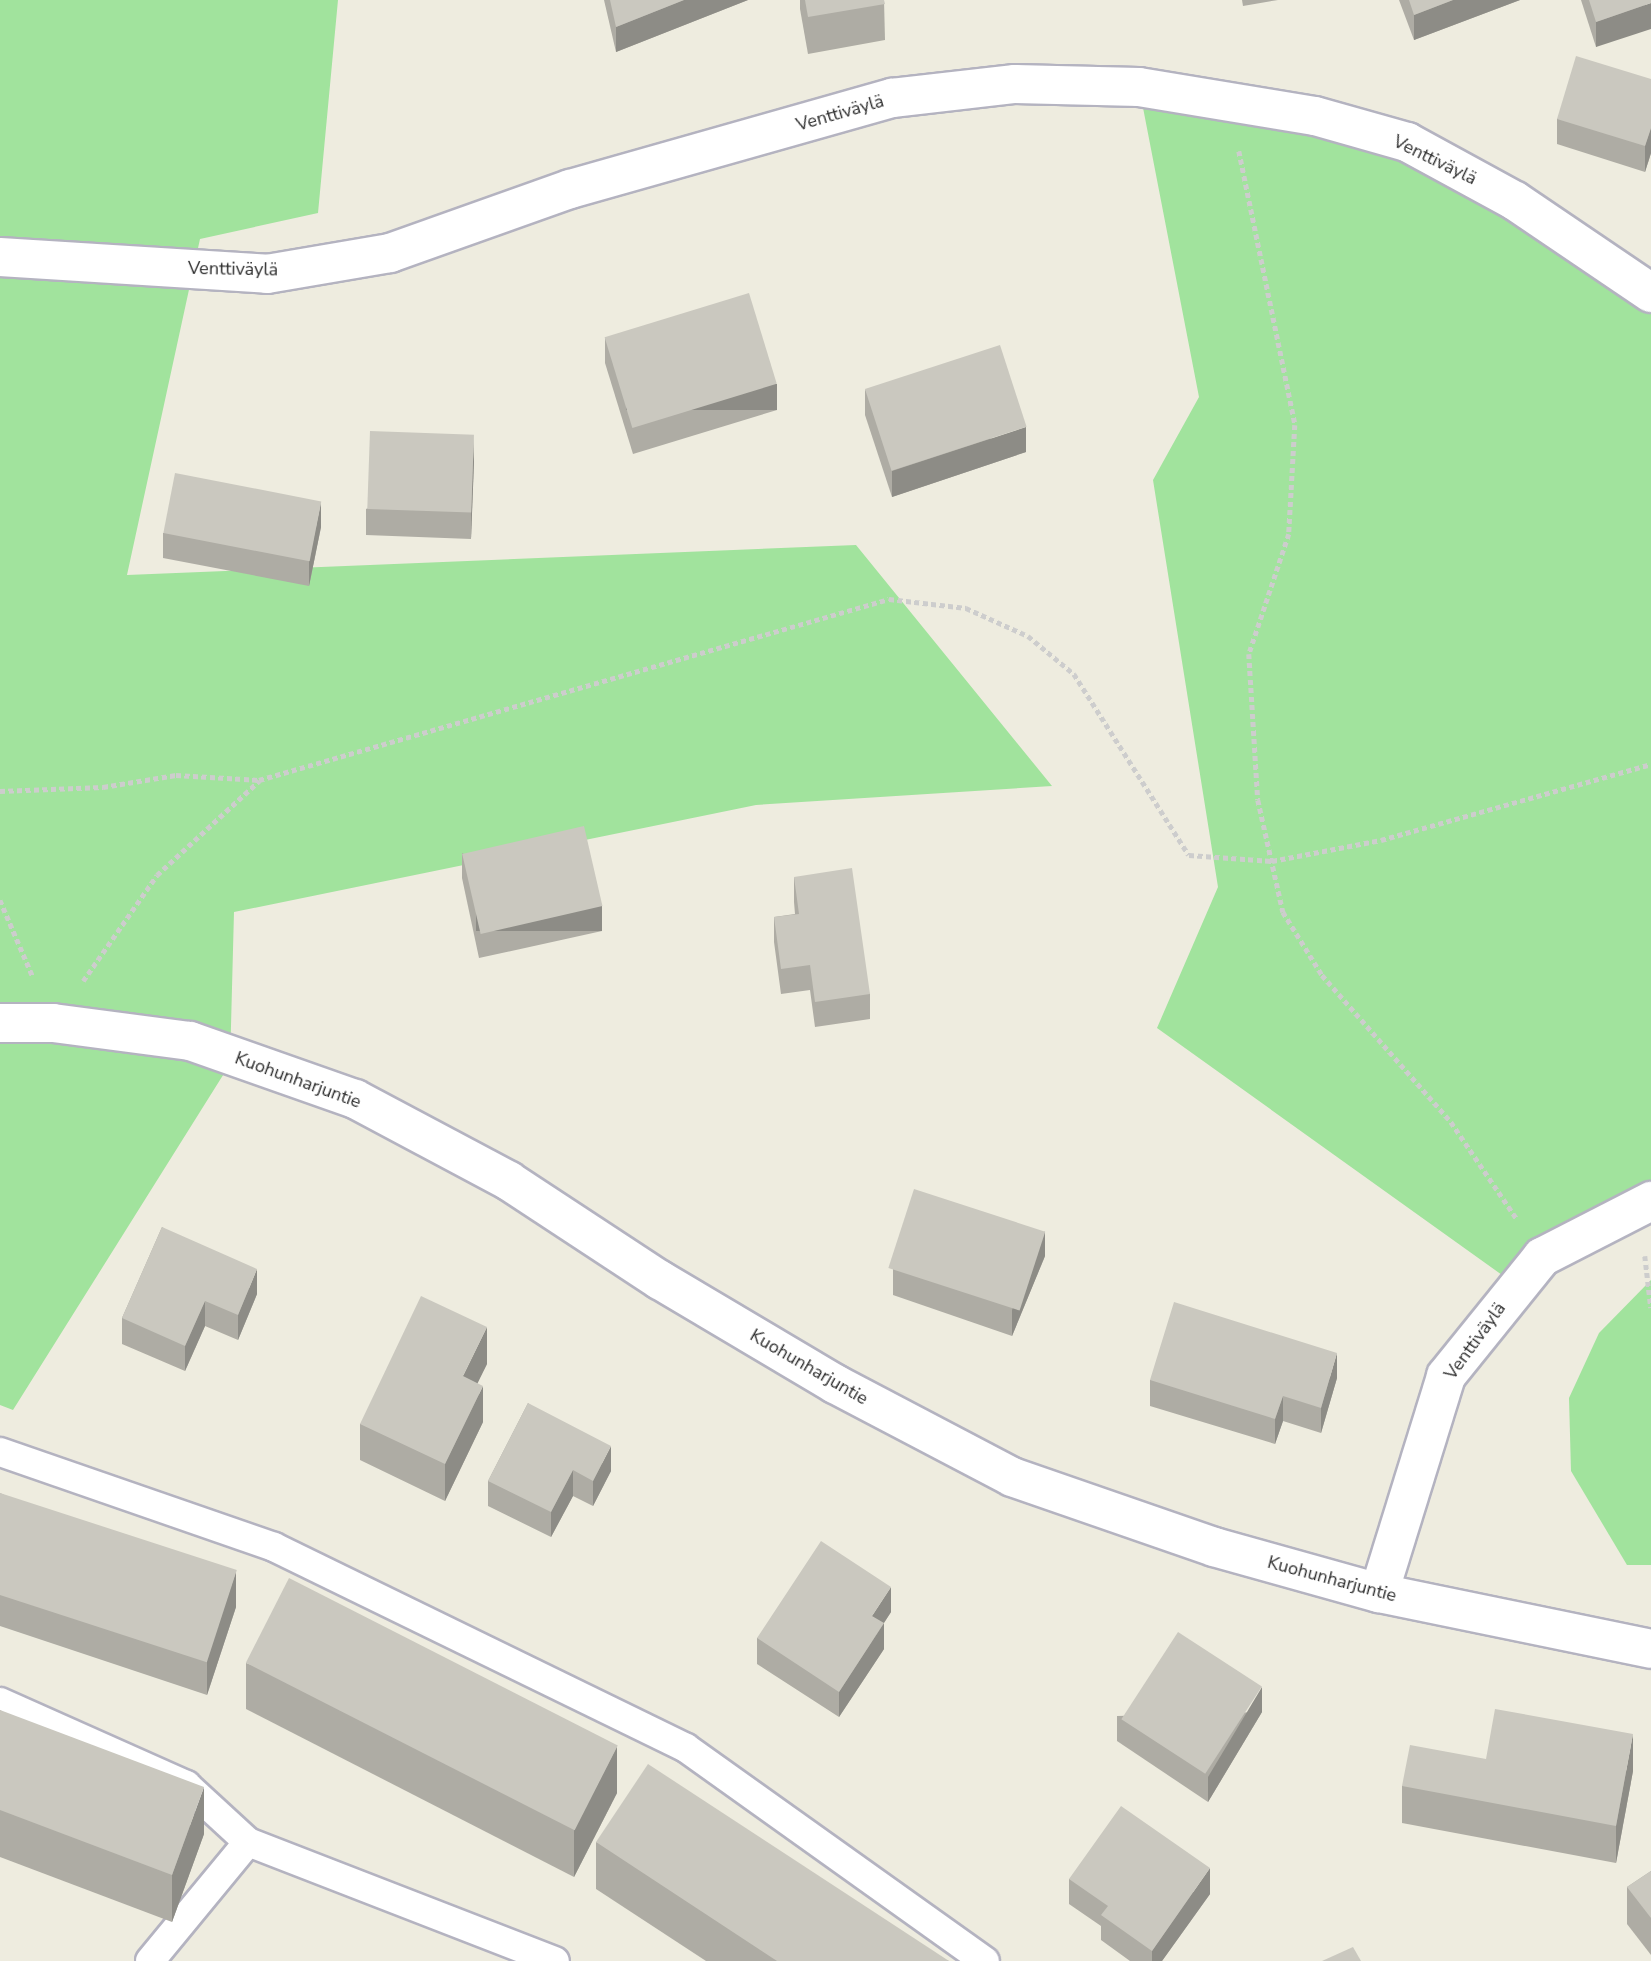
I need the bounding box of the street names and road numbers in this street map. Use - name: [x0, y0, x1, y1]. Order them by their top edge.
- street label: Venttiväylä: [794, 90, 886, 136]
- street label: Venttiväylä: [1390, 130, 1480, 190]
- street label: Venttiväylä: [188, 257, 278, 281]
- street label: Kuohunharjuntie: [232, 1047, 364, 1113]
- street label: Venttiväylä: [1440, 1298, 1510, 1384]
- street label: Kuohunharjuntie: [746, 1325, 872, 1409]
- street label: Kuohunharjuntie: [1265, 1551, 1399, 1607]

